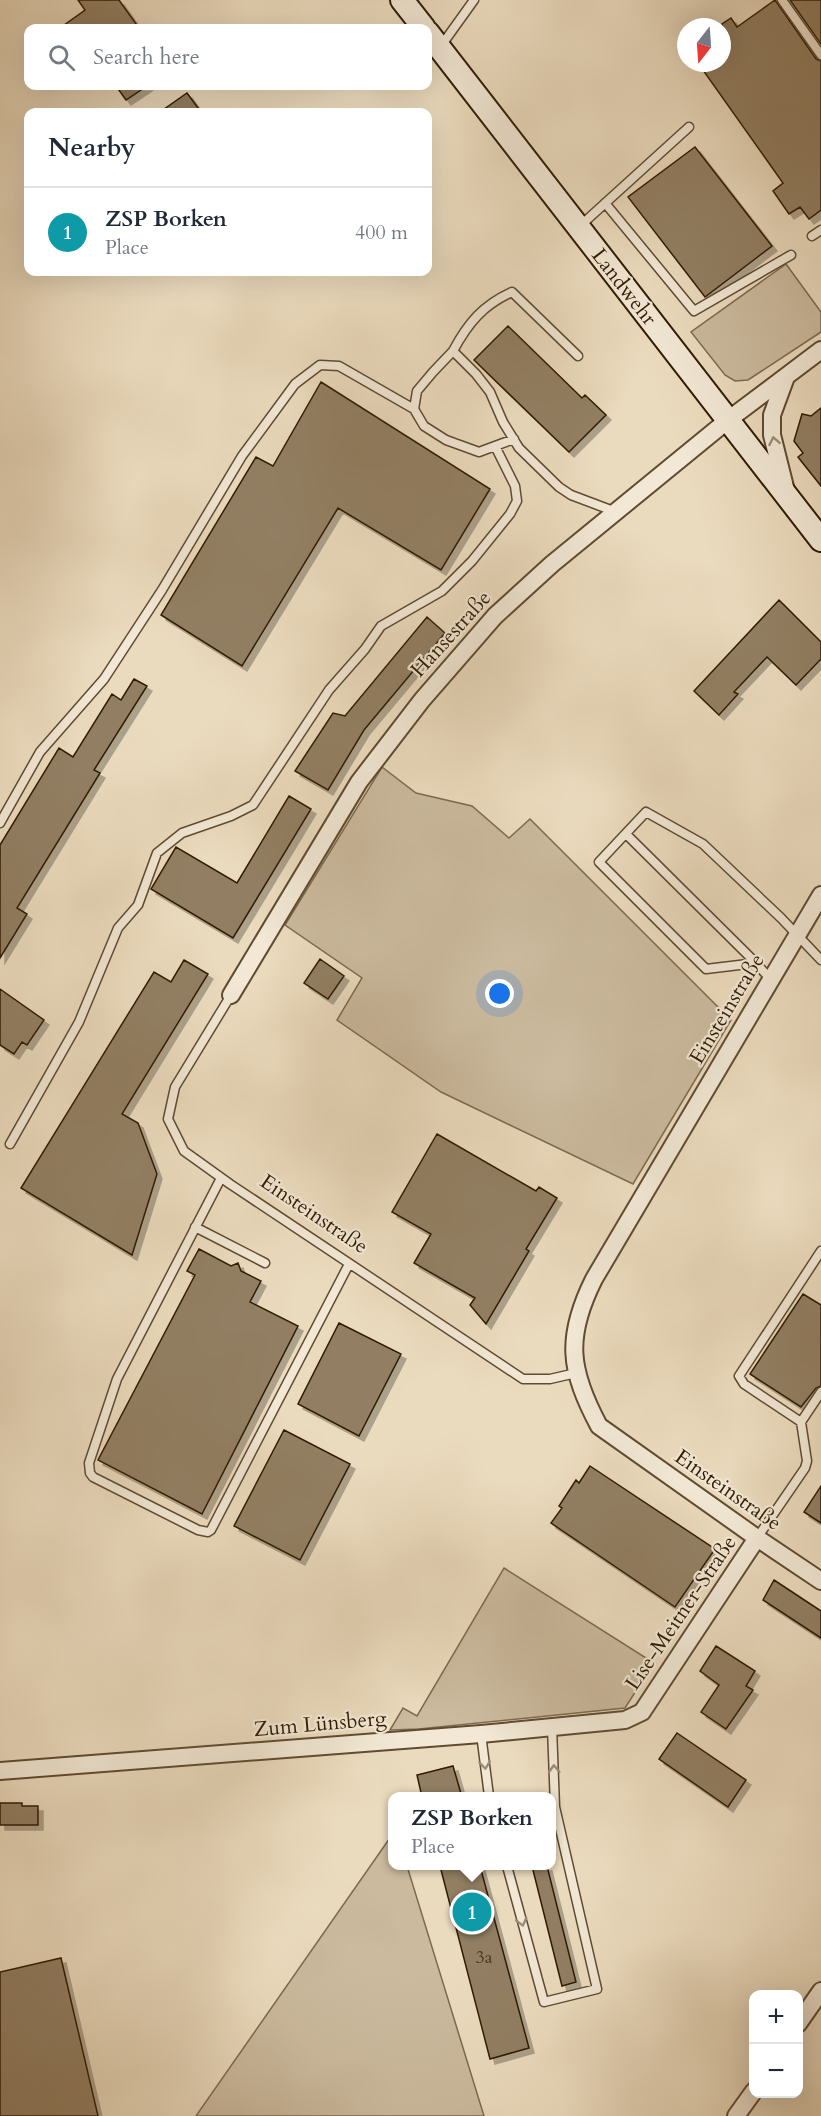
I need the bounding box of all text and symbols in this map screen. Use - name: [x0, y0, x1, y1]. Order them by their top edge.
- north arrow: [677, 18, 731, 72]
- search box: [24, 24, 432, 90]
- icon: search: [45, 41, 78, 74]
- text: Search here: [93, 42, 200, 72]
- text: Nearby: [48, 130, 136, 165]
- text: ZSP Borken: [105, 204, 227, 234]
- text: 1: [62, 219, 73, 246]
- text: 400 m: [355, 219, 408, 246]
- text: Place: [105, 234, 149, 261]
- street label: Landwehr: [585, 242, 663, 332]
- one-way arrow: [768, 436, 781, 446]
- street label: Hansestraße: [404, 584, 498, 684]
- street label: Einsteinstraße: [683, 948, 771, 1070]
- your location: [485, 979, 514, 1008]
- street label: Einsteinstraße: [254, 1167, 374, 1261]
- street label: Einsteinstraße: [669, 1442, 787, 1538]
- street label: Lise-Meitner-Straße: [618, 1530, 744, 1696]
- street label: Zum Lünsberg: [252, 1704, 388, 1744]
- one-way arrow: [478, 1761, 490, 1770]
- one-way arrow: [547, 1764, 560, 1773]
- popup: [388, 1792, 556, 1870]
- text: ZSP Borken: [411, 1803, 533, 1833]
- text: Place: [411, 1833, 455, 1860]
- pin: 1: [452, 1890, 492, 1934]
- one-way arrow: [515, 1917, 528, 1927]
- house number: 3a: [476, 1945, 493, 1970]
- map controls: [749, 1990, 803, 2098]
- button: +: [749, 1990, 803, 2044]
- button: −: [749, 2044, 803, 2098]

